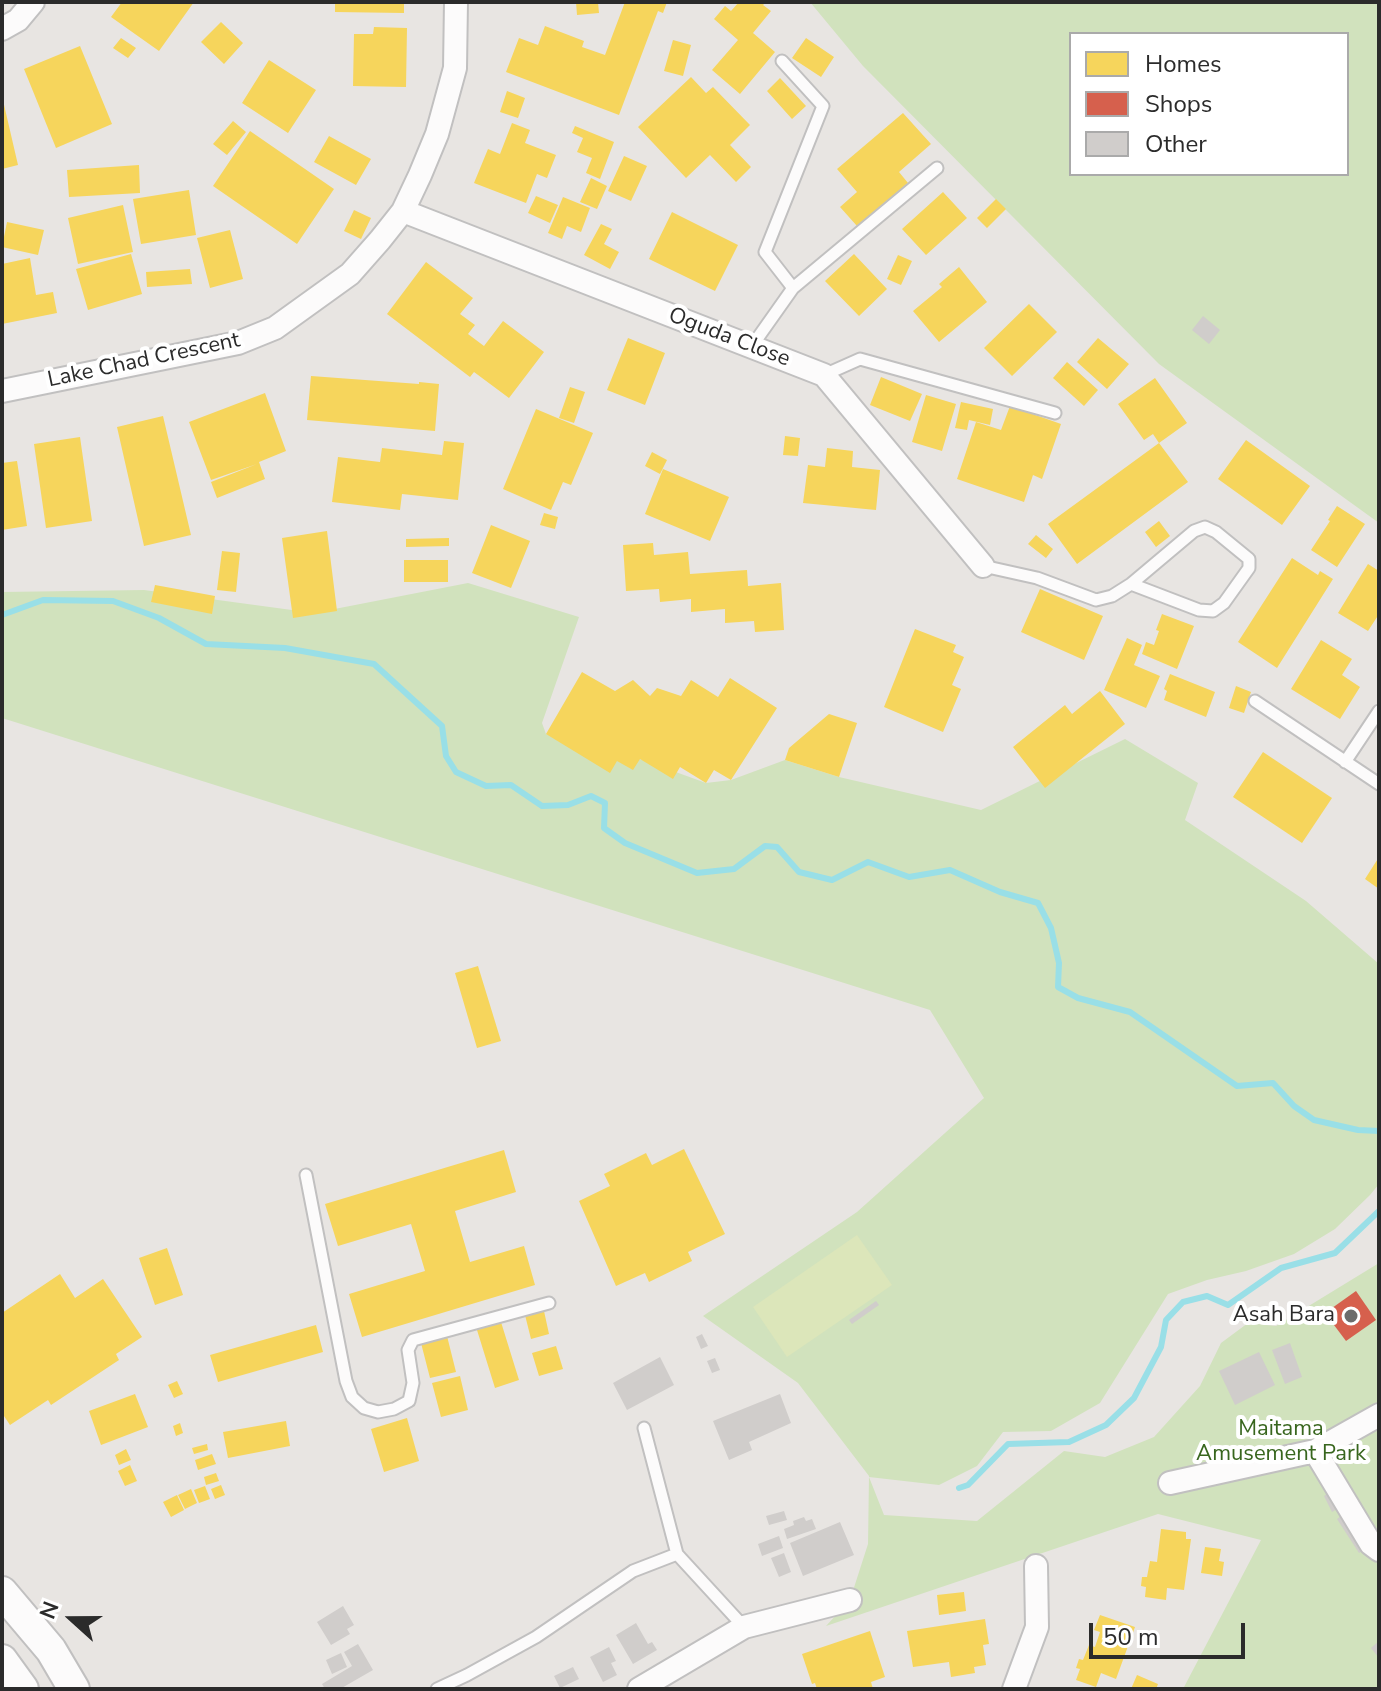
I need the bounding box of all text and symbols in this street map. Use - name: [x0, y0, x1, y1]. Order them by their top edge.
- legend: [1069, 32, 1349, 176]
- text: Homes: [1145, 48, 1221, 80]
- text: Shops: [1145, 88, 1212, 120]
- text: Other: [1145, 128, 1207, 160]
- street label: Oguda Close: [665, 303, 793, 373]
- street label: Lake Chad Crescent: [45, 328, 243, 394]
- place label: Asah Bara: [1233, 1303, 1335, 1329]
- marker: Asah Bara: [1342, 1307, 1360, 1325]
- park label: Maitama Amusement Park: [1196, 1417, 1366, 1468]
- north arrow: [32, 1579, 112, 1659]
- text: N: [33, 1597, 67, 1623]
- scale bar: [1093, 1607, 1249, 1657]
- text: 50 m: [1103, 1621, 1159, 1653]

